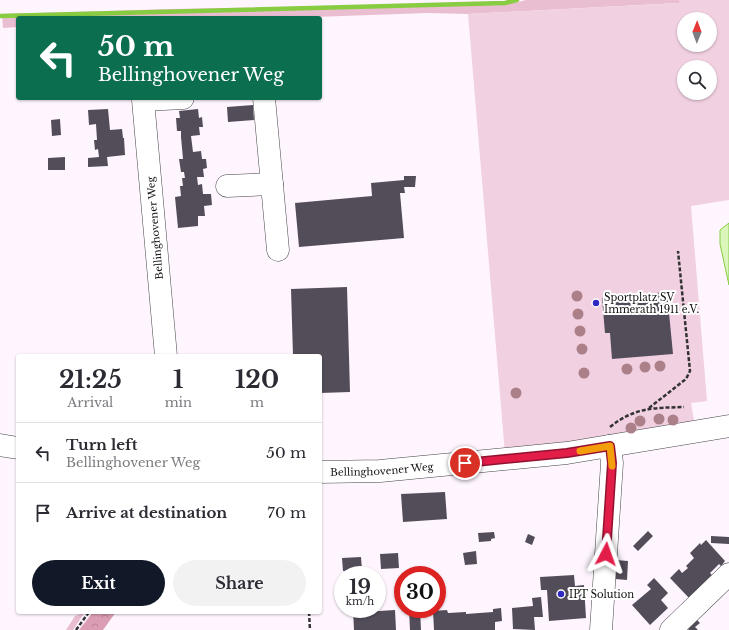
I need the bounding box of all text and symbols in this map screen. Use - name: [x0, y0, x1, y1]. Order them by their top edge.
- north arrow: [677, 12, 717, 52]
- map controls: [677, 12, 717, 100]
- text: 50 m: [98, 29, 174, 64]
- icon: left: [32, 32, 84, 84]
- button: search: [677, 60, 717, 100]
- text: Bellinghovener Weg: [98, 64, 284, 86]
- street label: Bellinghovener Weg: [144, 175, 166, 280]
- place label: Sportplatz SV Immerath 1911 e.V.: [604, 291, 699, 316]
- marker: Sportplatz SV Immerath 1911 e.V.: [591, 298, 601, 308]
- text: 21:25: [59, 365, 122, 394]
- text: 1: [173, 365, 184, 394]
- text: 120: [235, 365, 279, 394]
- text: Arrival: [67, 394, 113, 411]
- text: min: [165, 394, 192, 411]
- text: m: [250, 394, 264, 411]
- text: Turn left: [66, 435, 137, 454]
- icon: left: [32, 442, 54, 464]
- text: 50 m: [266, 443, 306, 462]
- pin: [448, 446, 482, 480]
- icon: arrive: [454, 452, 476, 474]
- text: Bellinghovener Weg: [66, 454, 200, 471]
- street label: Bellinghovener Weg: [330, 459, 435, 478]
- icon: arrive: [32, 502, 54, 524]
- text: Arrive at destination: [66, 503, 227, 522]
- text: 70 m: [267, 503, 306, 522]
- position arrow: [585, 533, 627, 575]
- button: Exit: [32, 560, 165, 606]
- button: Share: [173, 560, 306, 606]
- speed limit sign: 30: [394, 566, 446, 618]
- text: 19: [349, 575, 371, 599]
- place label: IPT Solution: [569, 588, 634, 601]
- marker: IPT Solution: [556, 589, 566, 599]
- text: km/h: [346, 595, 374, 608]

